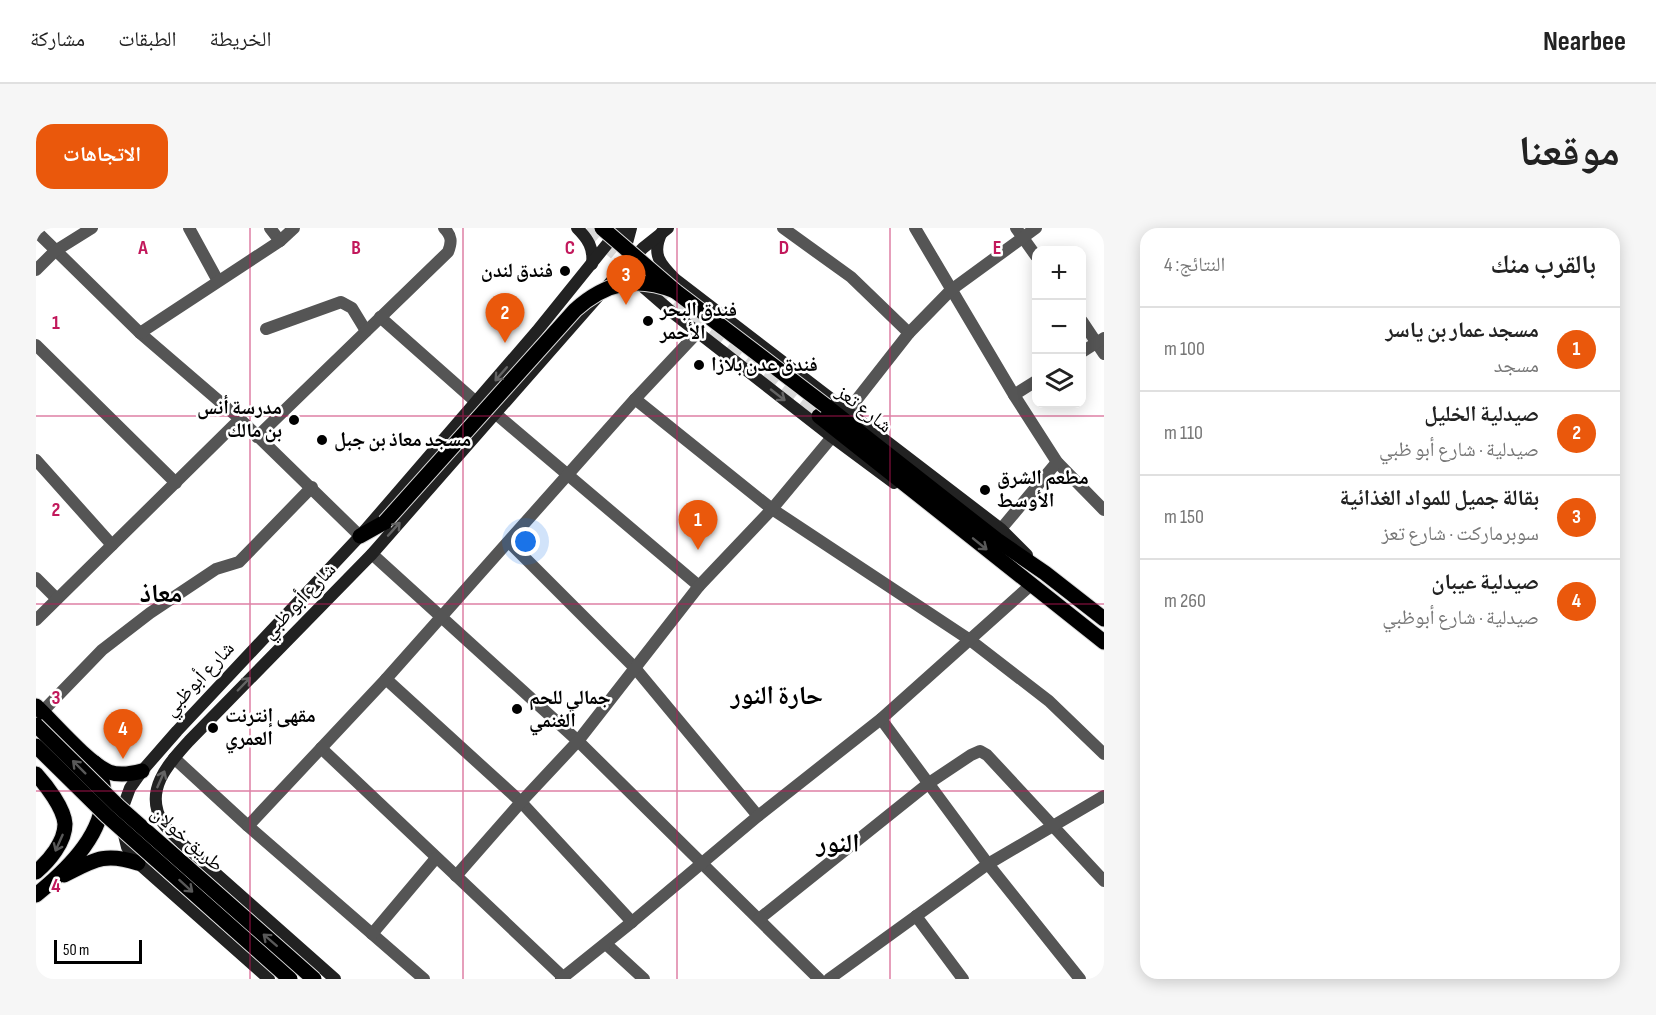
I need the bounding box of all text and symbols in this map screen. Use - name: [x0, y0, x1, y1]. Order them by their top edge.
- text: Nearbee: [1543, 25, 1626, 58]
- text: مشاركة: [30, 27, 85, 52]
- text: الطبقات: [118, 27, 177, 52]
- text: الخريطة: [210, 27, 271, 52]
- button: الاتجاهات: [36, 124, 168, 189]
- text: موقعنا: [1519, 127, 1620, 178]
- text: A: [137, 236, 148, 260]
- text: B: [351, 236, 361, 260]
- text: C: [565, 236, 575, 260]
- text: D: [779, 236, 789, 260]
- text: E: [993, 236, 1001, 260]
- map controls: [1032, 246, 1086, 408]
- button: +: [1032, 246, 1086, 300]
- text: بالقرب منك: [1490, 250, 1596, 281]
- text: النتائج: 4: [1164, 253, 1225, 277]
- pin: 3: [606, 256, 646, 305]
- place label: فندق لندن: [481, 259, 553, 283]
- marker: فندق لندن: [558, 264, 572, 278]
- pin: 2: [486, 294, 524, 343]
- place label: فندق البحر الأحمر: [659, 298, 737, 345]
- button: −: [1032, 300, 1086, 354]
- text: 1: [52, 311, 60, 335]
- marker: فندق البحر الأحمر: [641, 314, 655, 328]
- text: مسجد عمار بن ياسر: [1386, 317, 1539, 344]
- text: 100 m: [1164, 337, 1205, 361]
- text: 1: [1573, 337, 1580, 361]
- place label: فندق عدن بلازا: [711, 353, 818, 377]
- button: layers: [1032, 354, 1086, 408]
- text: مسجد: [1494, 354, 1539, 378]
- marker: فندق عدن بلازا: [692, 358, 706, 372]
- one-way arrow: [494, 366, 508, 381]
- street label: شارع تعز: [830, 379, 897, 438]
- one-way arrow: [770, 388, 786, 401]
- place label: مدرسة أنس بن مالك: [197, 394, 282, 443]
- text: صيدلية الخليل: [1424, 401, 1539, 428]
- marker: مدرسة أنس بن مالك: [287, 413, 301, 427]
- text: 110 m: [1164, 421, 1203, 445]
- text: 2: [1572, 421, 1581, 445]
- place label: مسجد معاذ بن جبل: [334, 428, 471, 452]
- marker: مسجد معاذ بن جبل: [315, 433, 329, 447]
- text: صيدلية · شارع أبو ظبي: [1379, 438, 1539, 462]
- place label: مطعم الشرق الأوسط: [997, 466, 1089, 513]
- marker: مطعم الشرق الأوسط: [978, 483, 992, 497]
- text: بقالة جميل للمواد الغذائية: [1340, 485, 1539, 512]
- text: 2: [52, 498, 60, 522]
- pin: 1: [678, 500, 718, 550]
- text: 150 m: [1164, 505, 1204, 529]
- text: 3: [1572, 505, 1581, 529]
- one-way arrow: [387, 521, 401, 536]
- text: سوبرماركت · شارع تعز: [1382, 522, 1539, 546]
- your location: [511, 527, 540, 556]
- one-way arrow: [971, 537, 987, 550]
- street label: شارع أبو ظبي: [256, 557, 343, 646]
- text: صيدلية عيبان: [1431, 569, 1539, 596]
- district label: معاذ: [140, 579, 182, 610]
- text: 260 m: [1164, 589, 1206, 613]
- text: 4: [1572, 589, 1581, 613]
- text: صيدلية · شارع أبوظبي: [1382, 606, 1539, 630]
- street label: شارع أبوظبي: [158, 636, 242, 724]
- one-way arrow: [237, 677, 252, 692]
- district label: حارة النور: [730, 681, 823, 712]
- text: 3: [52, 686, 61, 710]
- place label: جمالي للحم الغنمي: [529, 686, 611, 736]
- marker: جمالي للحم الغنمي: [510, 702, 524, 716]
- place label: مقهى إنترنت العمري: [225, 704, 316, 754]
- pin: 4: [104, 710, 142, 759]
- marker: مقهى إنترنت العمري: [206, 721, 220, 735]
- one-way arrow: [71, 760, 86, 775]
- one-way arrow: [156, 770, 167, 788]
- street label: طريق خولان: [146, 801, 228, 877]
- district label: النور: [815, 829, 860, 860]
- one-way arrow: [52, 833, 64, 851]
- text: 4: [51, 874, 61, 898]
- one-way arrow: [178, 879, 193, 893]
- one-way arrow: [263, 933, 278, 947]
- scale bar: [54, 937, 142, 964]
- text: 50 m: [63, 941, 89, 960]

